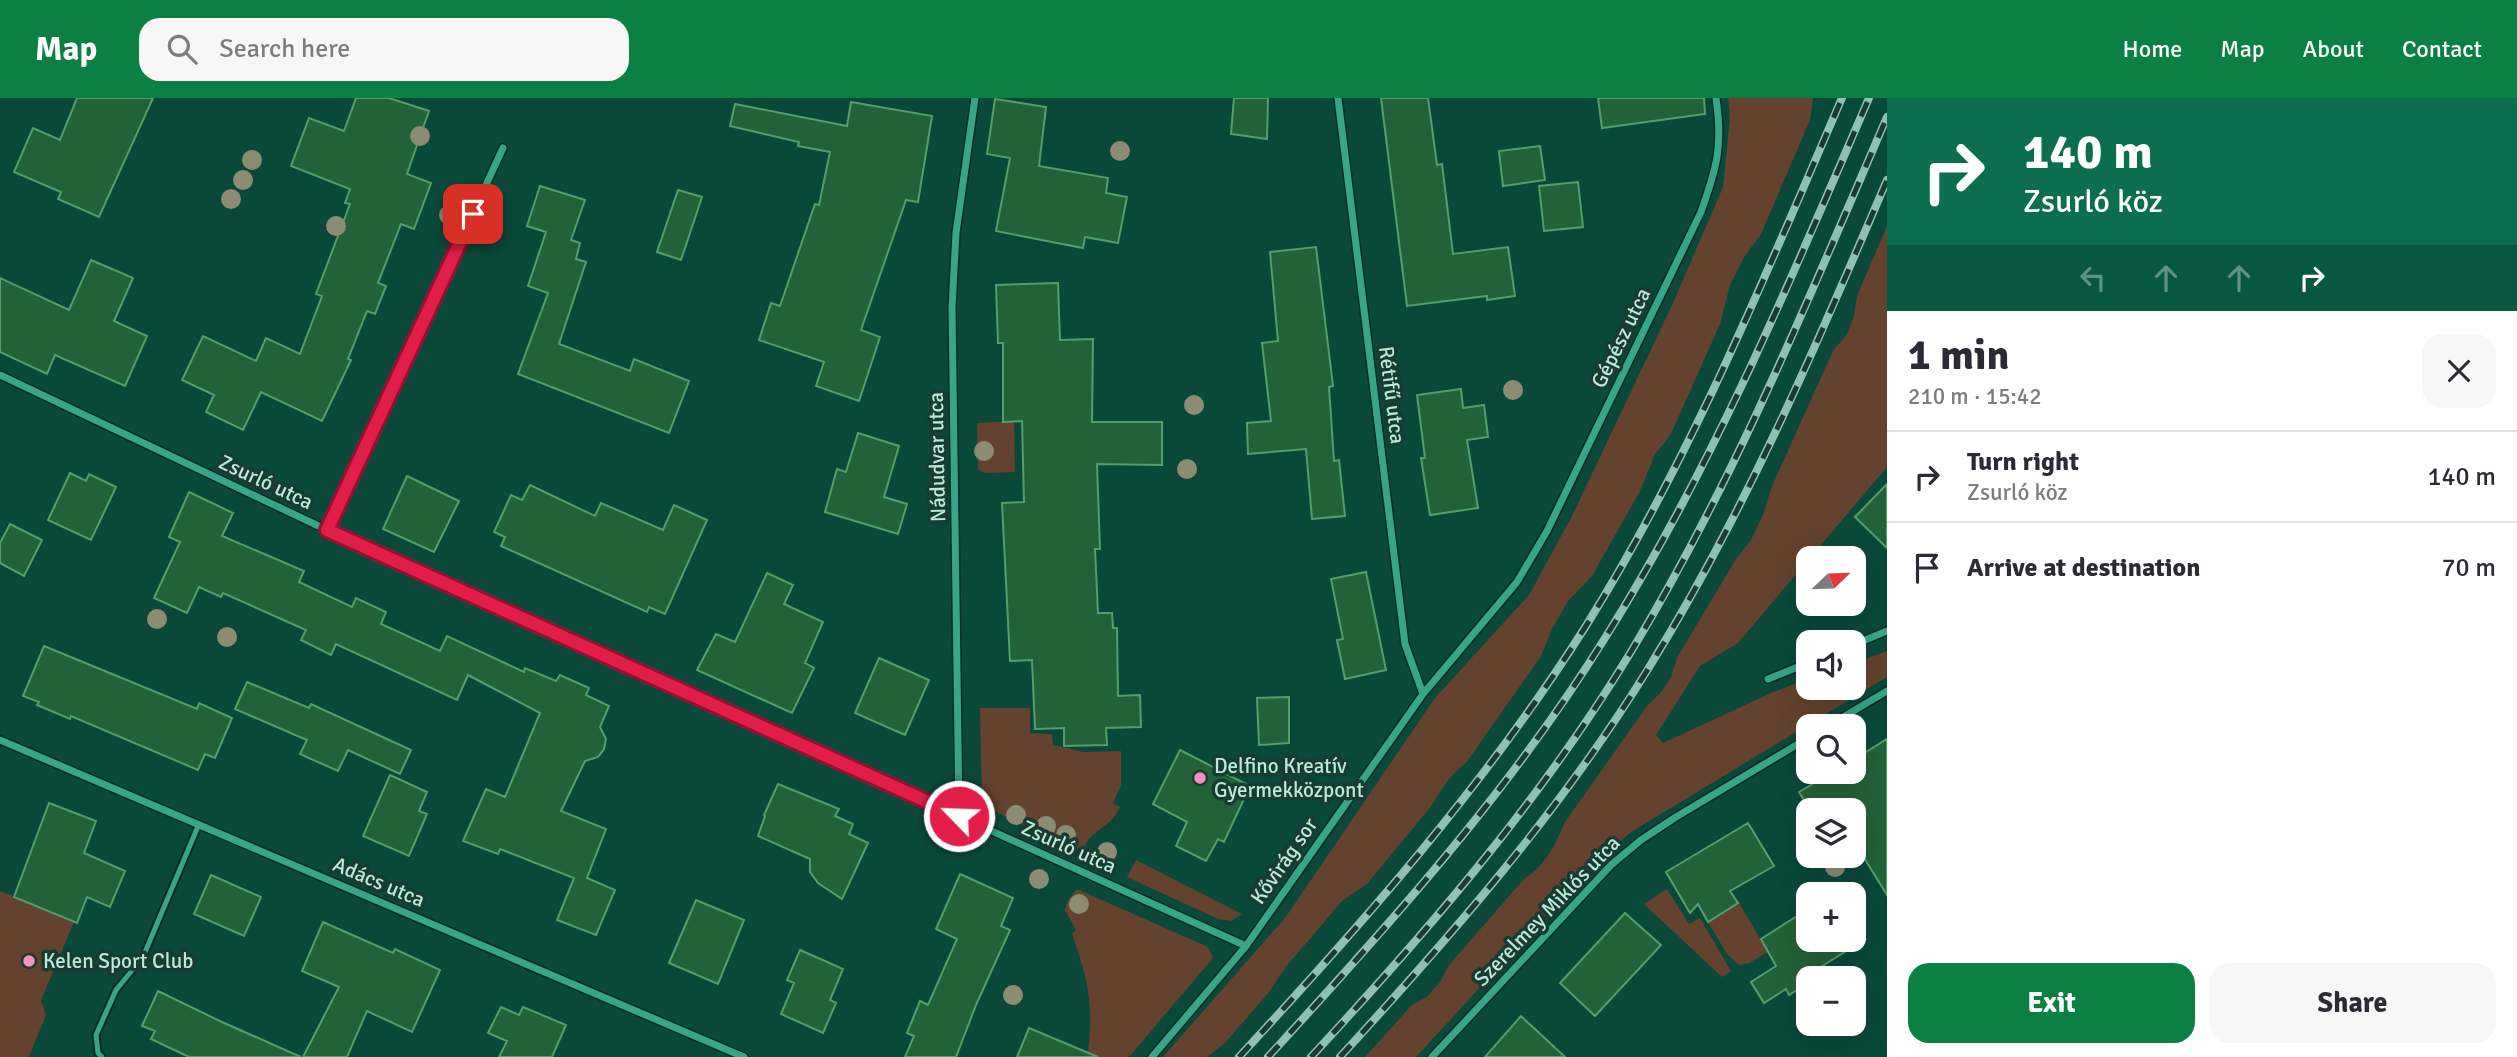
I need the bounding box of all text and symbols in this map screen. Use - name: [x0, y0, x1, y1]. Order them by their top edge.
- search box: [139, 18, 629, 81]
- text: Map: [35, 29, 97, 70]
- icon: search: [163, 30, 201, 68]
- text: Search here: [219, 33, 350, 65]
- text: Home: [2122, 34, 2182, 64]
- text: Map: [2220, 34, 2265, 64]
- text: About: [2303, 34, 2364, 64]
- text: Contact: [2402, 34, 2482, 64]
- text: 140 m: [2023, 122, 2153, 182]
- icon: right: [1908, 126, 1999, 217]
- text: Zsurló köz: [2023, 182, 2163, 221]
- pin: [443, 184, 503, 244]
- icon: arrive: [454, 195, 492, 233]
- icon: left: [2074, 259, 2112, 297]
- icon: ahead: [2147, 259, 2185, 297]
- icon: ahead: [2220, 259, 2258, 297]
- icon: right: [2293, 259, 2331, 297]
- street label: Gépész utca: [1586, 284, 1656, 392]
- text: 1 min: [1908, 330, 2009, 381]
- button: close: [2422, 334, 2496, 408]
- street label: Rétifű utca: [1373, 345, 1411, 445]
- text: 210 m · 15:42: [1908, 382, 2042, 411]
- street label: Nádudvar utca: [923, 392, 951, 522]
- text: Turn right: [1967, 446, 2079, 478]
- street label: Zsurló utca: [215, 449, 317, 515]
- icon: right: [1908, 458, 1946, 496]
- text: 140 m: [2427, 461, 2496, 493]
- text: Zsurló köz: [1967, 478, 2068, 507]
- north arrow: [1796, 546, 1866, 616]
- map controls: [1796, 546, 1866, 1036]
- icon: arrive: [1908, 549, 1946, 587]
- text: Arrive at destination: [1967, 552, 2200, 584]
- text: 70 m: [2441, 552, 2496, 584]
- button: sound: [1796, 630, 1866, 700]
- button: search: [1796, 714, 1866, 784]
- place label: Delfino Kreatív Gyermekközpont: [1214, 753, 1364, 803]
- marker: Delfino Kreatív Gyermekközpont: [1192, 770, 1208, 786]
- position arrow: [922, 779, 996, 853]
- button: layers: [1796, 798, 1866, 868]
- street label: Kővirág sor: [1245, 813, 1323, 909]
- street label: Zsurló utca: [1018, 815, 1120, 879]
- street label: Szerelmey Miklós utca: [1468, 830, 1626, 992]
- street label: Adács utca: [329, 851, 429, 913]
- button: +: [1796, 882, 1866, 952]
- place label: Kelen Sport Club: [43, 948, 193, 974]
- marker: Kelen Sport Club: [21, 953, 37, 969]
- button: Exit: [1908, 963, 2195, 1043]
- button: Share: [2209, 963, 2496, 1043]
- button: −: [1796, 966, 1866, 1036]

